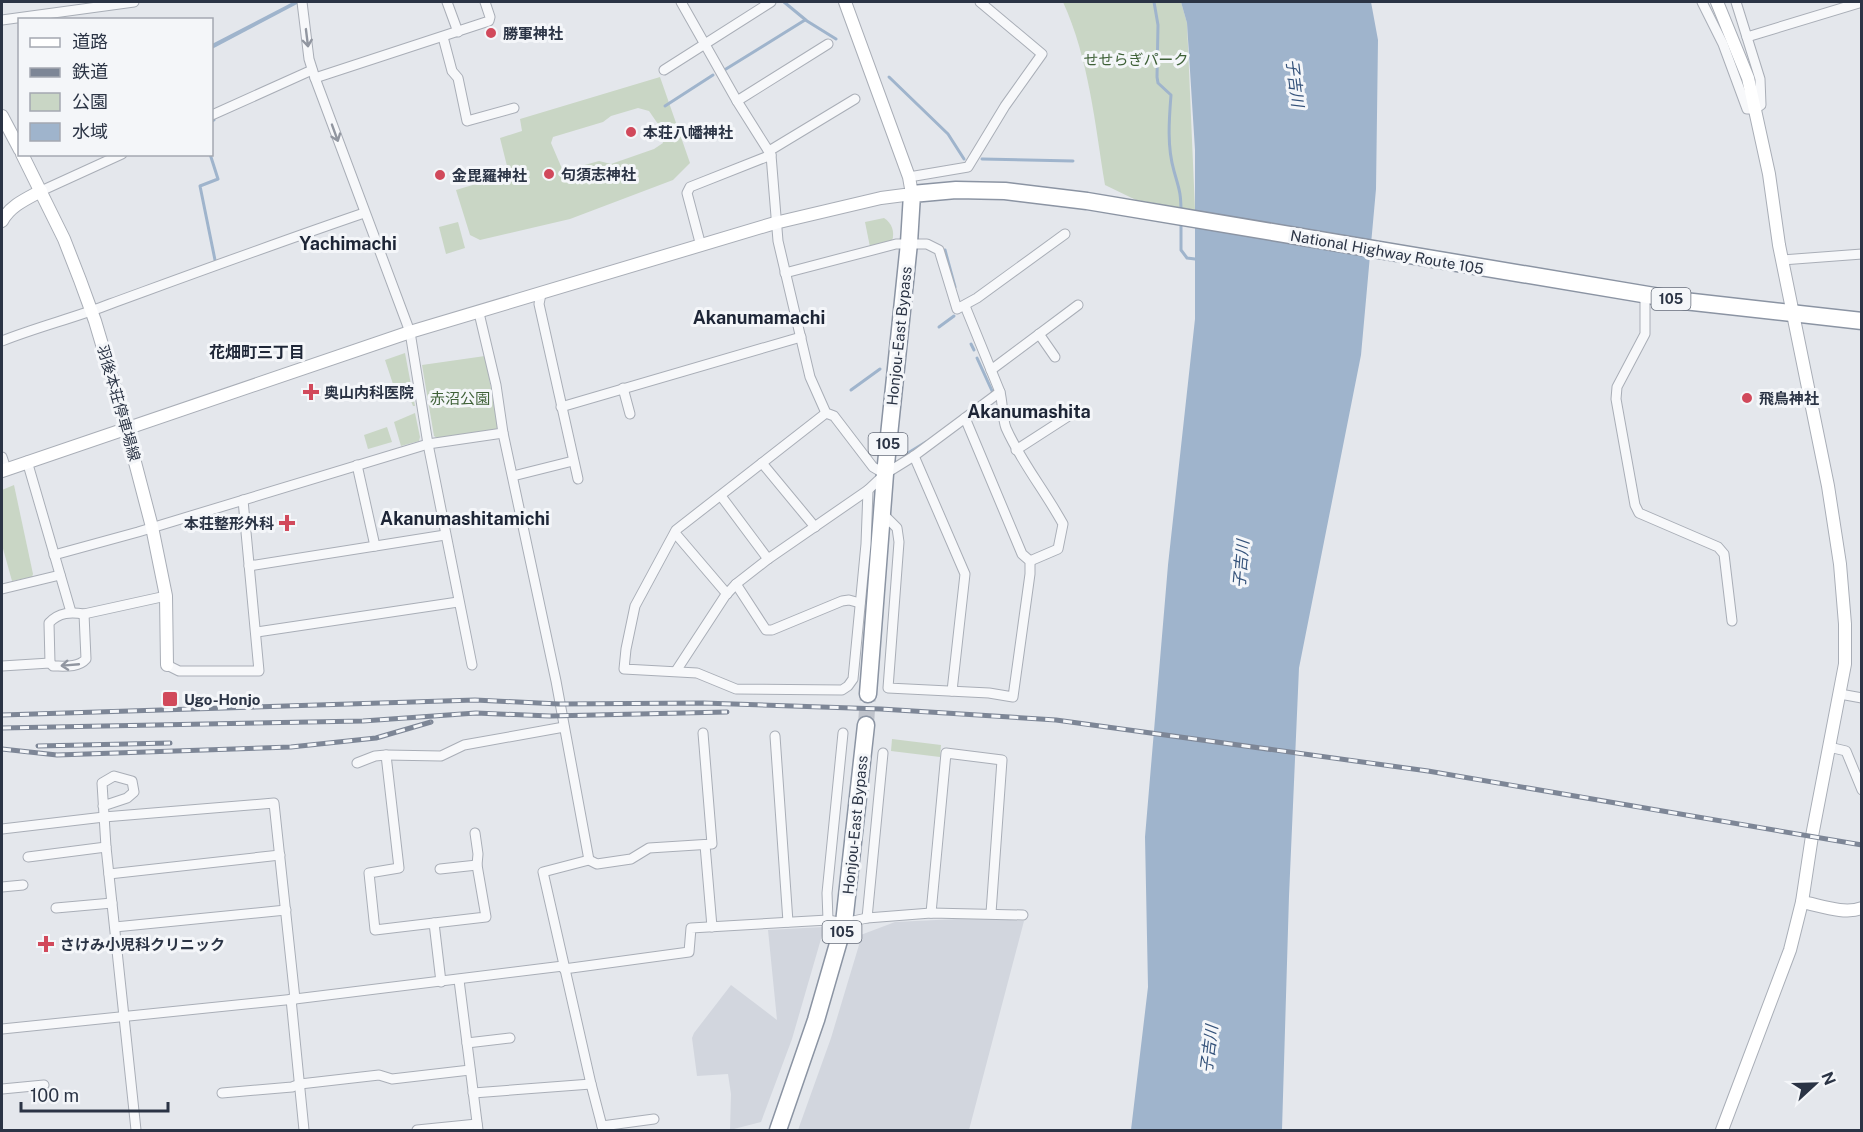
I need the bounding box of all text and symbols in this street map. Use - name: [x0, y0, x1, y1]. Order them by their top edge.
- legend: [18, 18, 213, 156]
- place label: 勝軍神社: [503, 25, 563, 42]
- marker: 勝軍神社: [484, 26, 498, 40]
- one-way arrow: [301, 27, 312, 47]
- text: 道路: [72, 31, 108, 52]
- park label: せせらぎパーク: [1083, 51, 1189, 68]
- water label: 子吉川: [1283, 58, 1308, 110]
- text: 鉄道: [72, 61, 108, 82]
- text: 公園: [72, 91, 108, 112]
- text: 水域: [72, 121, 108, 142]
- one-way arrow: [330, 123, 341, 142]
- place label: 本荘八幡神社: [643, 124, 733, 141]
- marker: 本荘八幡神社: [624, 125, 638, 139]
- place label: 句須志神社: [561, 166, 636, 183]
- place label: 金毘羅神社: [452, 167, 527, 184]
- marker: 句須志神社: [542, 167, 556, 181]
- marker: 金毘羅神社: [433, 168, 447, 182]
- street label: National Highway Route 105: [1289, 227, 1485, 277]
- district label: Yachimachi: [299, 233, 397, 254]
- street label: Honjou-East Bypass: [883, 266, 915, 406]
- road number: 105: [1652, 288, 1690, 310]
- district label: Akanumamachi: [693, 307, 825, 328]
- street label: 羽後本荘停車場線: [94, 343, 144, 463]
- district label: 花畑町三丁目: [209, 343, 305, 362]
- marker: 奥山内科医院: [302, 383, 320, 401]
- place label: 奥山内科医院: [324, 384, 414, 401]
- park label: 赤沼公園: [430, 390, 490, 407]
- place label: 飛鳥神社: [1759, 390, 1819, 407]
- marker: 飛鳥神社: [1740, 391, 1754, 405]
- district label: Akanumashita: [967, 401, 1091, 422]
- road number: 105: [868, 433, 908, 455]
- district label: Akanumashitamichi: [380, 508, 550, 529]
- marker: 本荘整形外科: [278, 514, 296, 532]
- place label: 本荘整形外科: [184, 515, 274, 532]
- water label: 子吉川: [1229, 537, 1253, 589]
- one-way arrow: [60, 660, 80, 671]
- marker: Ugo-Honjo: [161, 690, 179, 708]
- place label: Ugo-Honjo: [184, 691, 261, 708]
- street label: Honjou-East Bypass: [839, 755, 871, 895]
- road number: 105: [822, 921, 862, 943]
- marker: さけみ小児科クリニック: [37, 935, 55, 953]
- place label: さけみ小児科クリニック: [60, 936, 225, 953]
- water label: 子吉川: [1197, 1022, 1222, 1074]
- north arrow: [1785, 1054, 1845, 1114]
- text: N: [1817, 1069, 1840, 1088]
- scale bar: [21, 1075, 168, 1113]
- text: 100 m: [30, 1085, 79, 1106]

